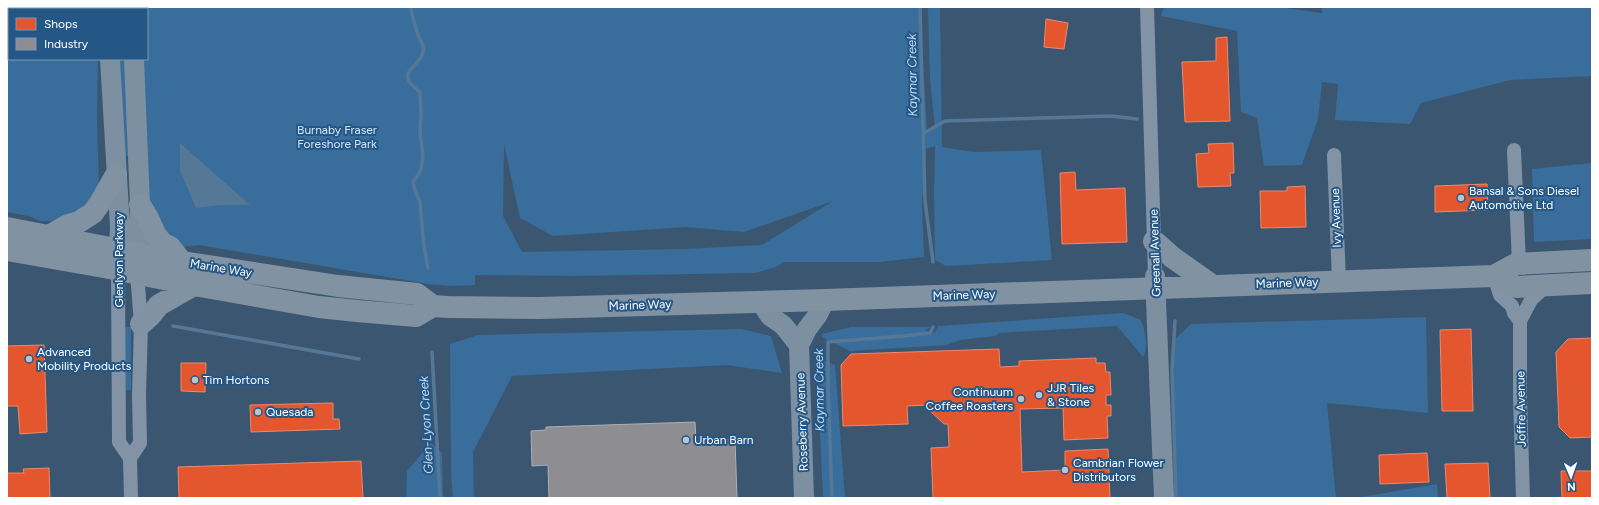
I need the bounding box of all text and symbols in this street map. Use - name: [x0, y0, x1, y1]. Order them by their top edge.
- legend: [8, 8, 148, 60]
- text: Shops: [44, 17, 78, 31]
- water label: Kaymar Creek: [904, 33, 920, 117]
- text: Industry: [44, 37, 89, 51]
- park label: Burnaby Fraser Foreshore Park: [297, 123, 377, 151]
- place label: Bansal & Sons Diesel Automotive Ltd: [1469, 184, 1579, 212]
- street label: Ivy Avenue: [1328, 188, 1344, 248]
- marker: Bansal & Sons Diesel Automotive Ltd: [1456, 193, 1466, 203]
- street label: Greenall Avenue: [1146, 208, 1164, 297]
- street label: Glenlyon Parkway: [112, 212, 126, 307]
- street label: Marine Way: [189, 256, 254, 280]
- street label: Marine Way: [1255, 275, 1319, 291]
- street label: Marine Way: [932, 287, 996, 303]
- street label: Marine Way: [608, 297, 672, 313]
- place label: Advanced Mobility Products: [37, 345, 132, 373]
- water label: Kaymar Creek: [811, 348, 827, 432]
- marker: Advanced Mobility Products: [24, 354, 34, 364]
- street label: Joffre Avenue: [1513, 370, 1529, 447]
- street label: Roseberry Avenue: [793, 372, 811, 471]
- place label: Tim Hortons: [203, 373, 270, 387]
- marker: Tim Hortons: [190, 375, 200, 385]
- water label: Glen-Lyon Creek: [416, 375, 436, 474]
- place label: JJR Tiles & Stone: [1047, 381, 1094, 409]
- place label: Continuum Coffee Roasters: [926, 385, 1013, 413]
- marker: JJR Tiles & Stone: [1034, 390, 1044, 400]
- marker: Continuum Coffee Roasters: [1016, 394, 1026, 404]
- place label: Quesada: [266, 405, 313, 419]
- marker: Quesada: [253, 407, 263, 417]
- place label: Urban Barn: [694, 433, 754, 447]
- marker: Urban Barn: [681, 435, 691, 445]
- place label: Cambrian Flower Distributors: [1073, 456, 1163, 484]
- north arrow: [1551, 457, 1591, 497]
- marker: Cambrian Flower Distributors: [1060, 465, 1070, 475]
- text: N: [1567, 480, 1576, 493]

